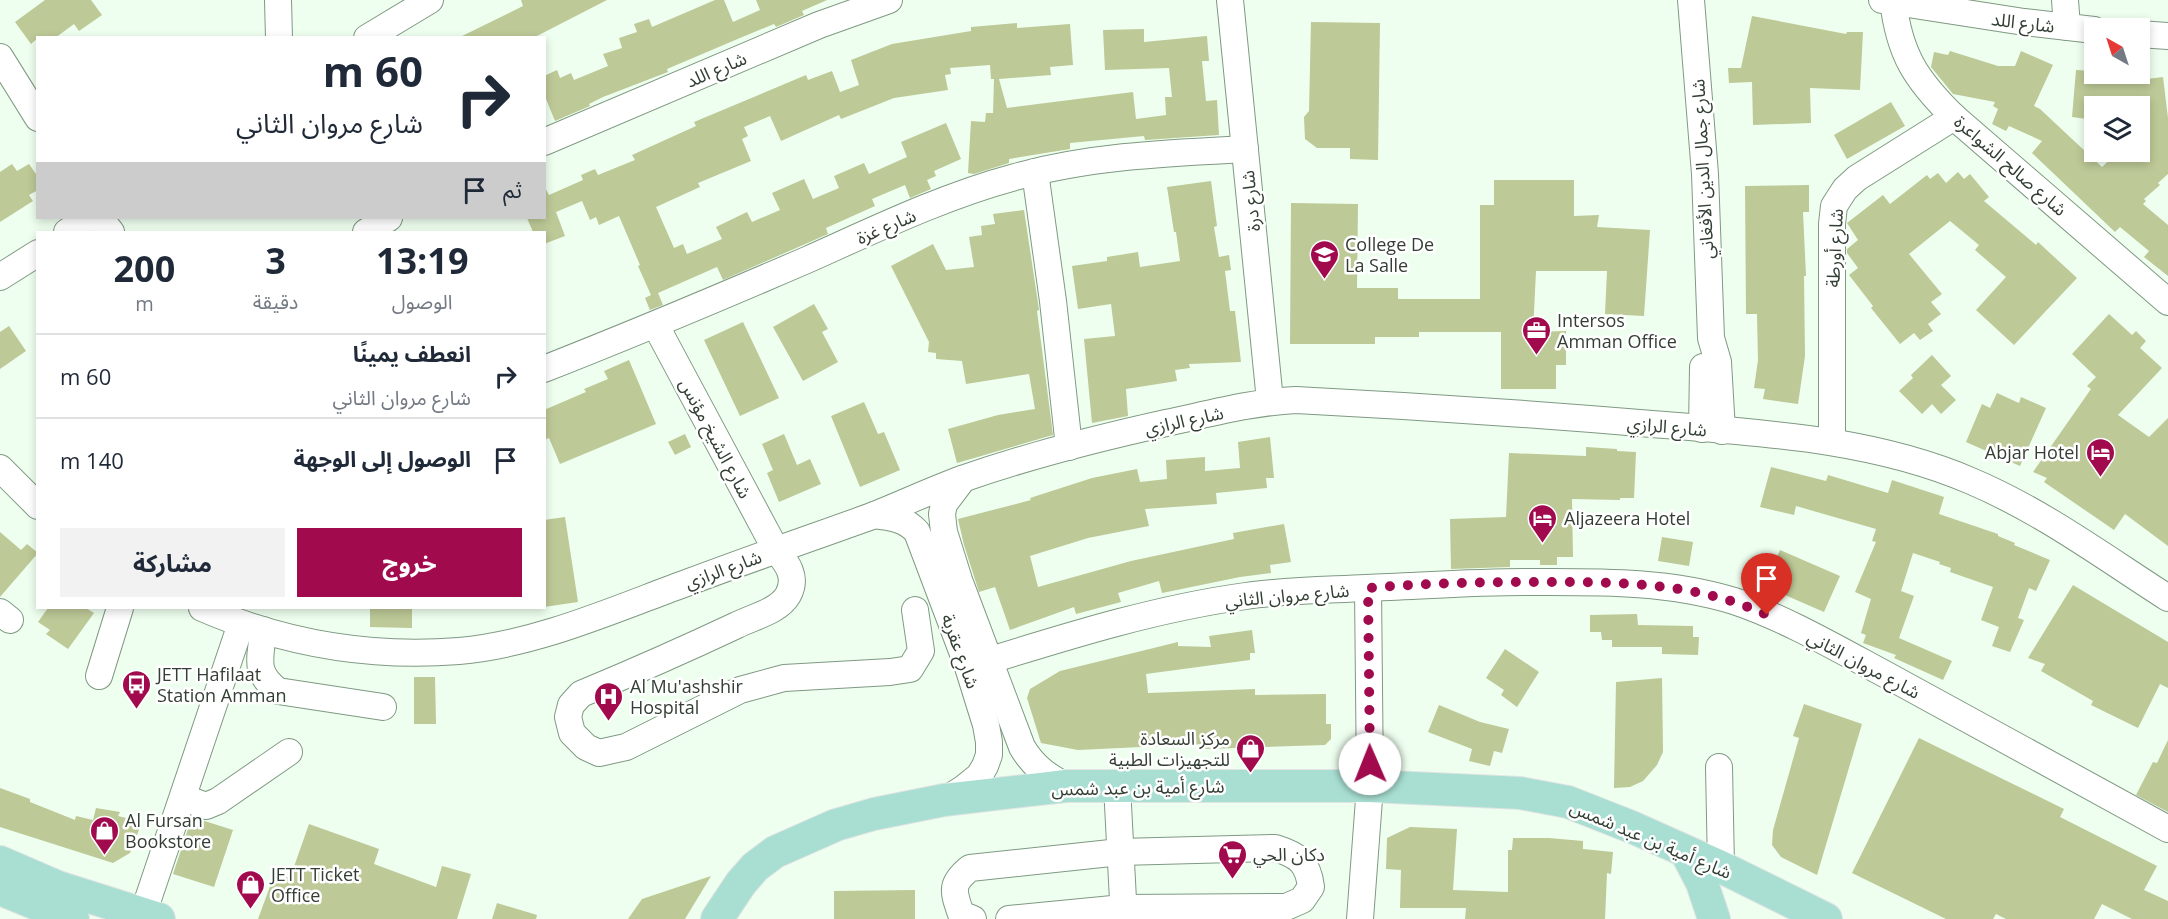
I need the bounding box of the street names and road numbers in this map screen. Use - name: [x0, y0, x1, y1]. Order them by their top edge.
- street label: شارع اللد: [1990, 6, 2056, 41]
- street label: شارع اللد: [682, 46, 751, 95]
- street label: شارع جمال الدين الأفغاني: [1685, 78, 1722, 260]
- street label: شارع صالح الشواعرة: [1948, 109, 2072, 223]
- street label: شارع درة: [1235, 169, 1268, 233]
- street label: شارع غزة: [853, 203, 921, 252]
- street label: شارع أورطة: [1820, 208, 1851, 288]
- street label: شارع الشيخ مؤنس: [672, 374, 758, 504]
- street label: شارع الرازي: [1142, 400, 1226, 443]
- street label: شارع الرازي: [1626, 411, 1708, 444]
- street label: شارع الرازي: [681, 544, 766, 597]
- street label: شارع مروان الثاني: [1224, 578, 1350, 615]
- street label: شارع عقربة: [934, 610, 986, 693]
- street label: شارع مروان الثاني: [1802, 624, 1925, 707]
- street label: شارع أمية بن عبد شمس: [1051, 773, 1225, 804]
- street label: شارع أمية بن عبد شمس: [1565, 794, 1735, 887]

